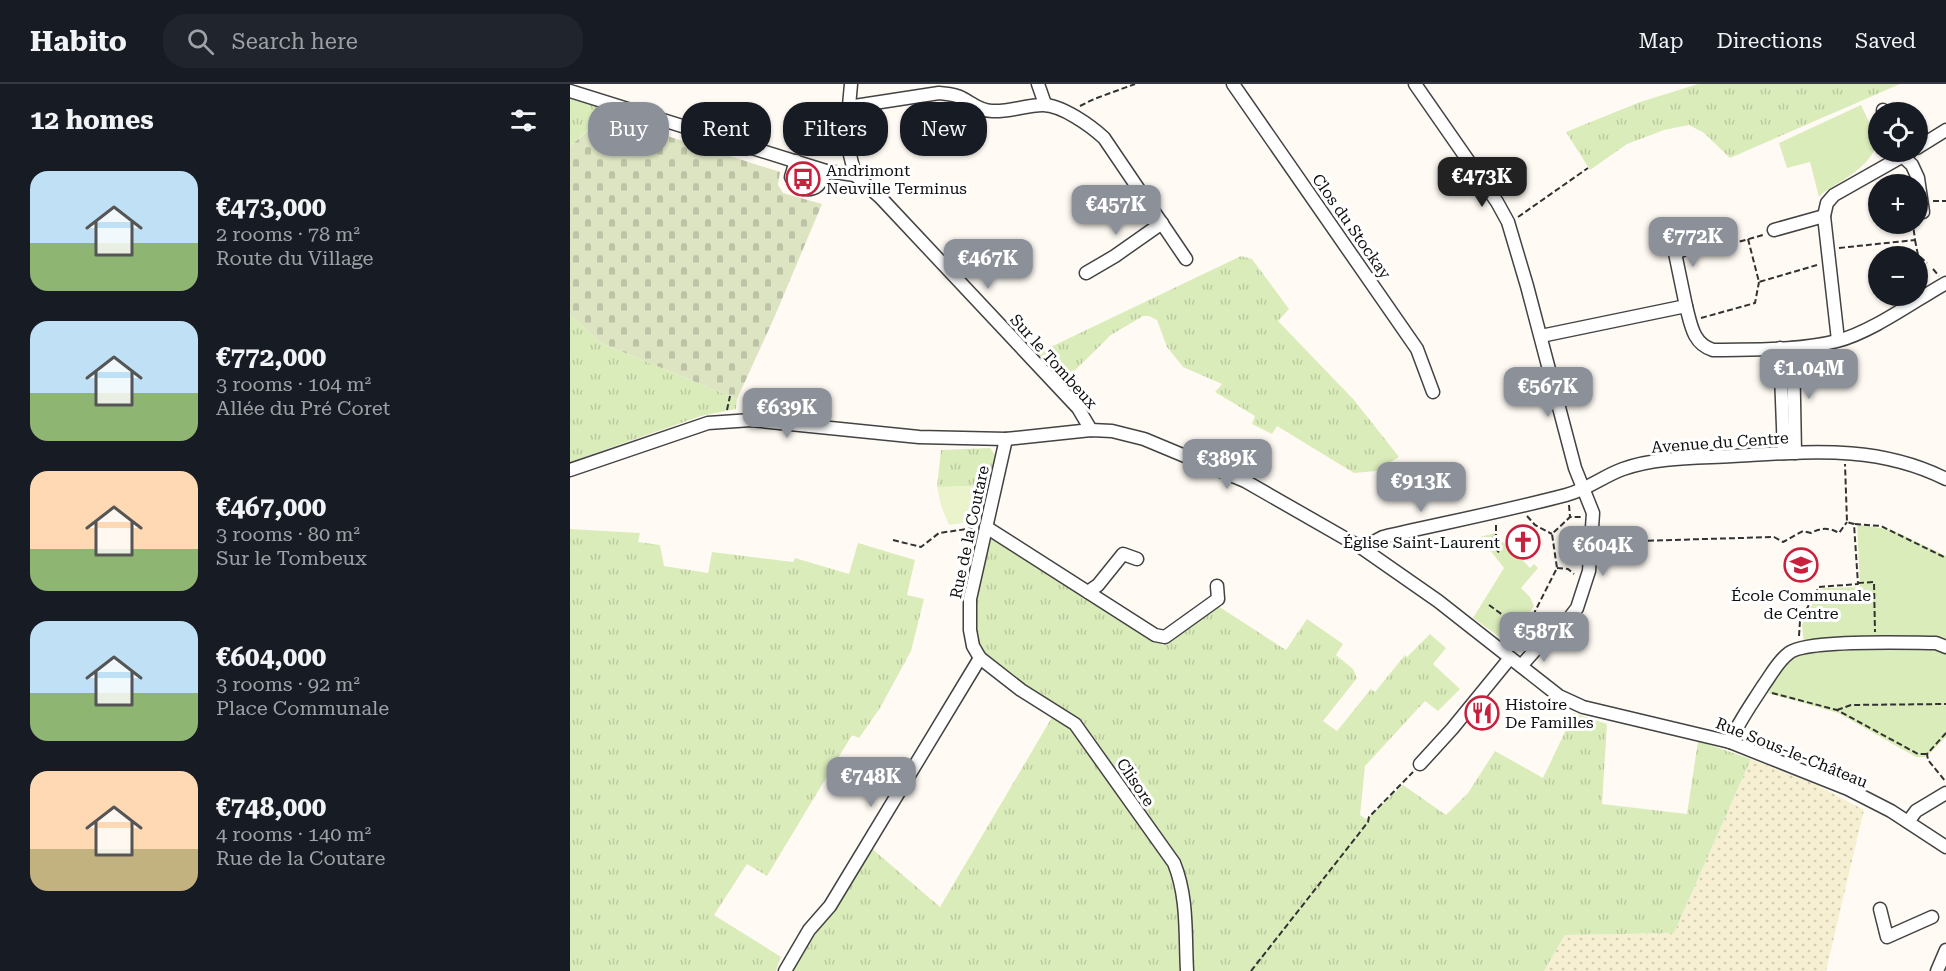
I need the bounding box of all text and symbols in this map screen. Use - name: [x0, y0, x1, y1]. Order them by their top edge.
- search box: [163, 14, 583, 68]
- text: Habito: [30, 25, 127, 58]
- icon: search: [184, 25, 217, 58]
- text: Search here: [232, 29, 358, 54]
- text: Map: [1639, 29, 1683, 53]
- text: Directions: [1716, 29, 1822, 53]
- text: Saved: [1855, 29, 1916, 53]
- chip: Buy: [588, 102, 669, 156]
- chip: Rent: [681, 102, 771, 156]
- chip: Filters: [783, 102, 888, 156]
- chip: New: [900, 102, 987, 156]
- map controls: [1868, 102, 1928, 306]
- button: locate: [1868, 102, 1928, 162]
- icon: filters: [507, 104, 540, 137]
- text: 12 homes: [30, 105, 154, 135]
- pin: €473K: [1440, 157, 1524, 208]
- bus stop icon: Andrimont Neuville Terminus: [785, 161, 821, 197]
- place label: Andrimont Neuville Terminus: [826, 161, 967, 198]
- text: €473K: [1452, 164, 1512, 188]
- street label: Clos du Stockay: [1308, 170, 1395, 283]
- button: +: [1868, 174, 1928, 234]
- pin: €457K: [1074, 185, 1158, 236]
- text: €473,000: [216, 192, 326, 222]
- text: €457K: [1086, 192, 1146, 216]
- icon: home: [78, 195, 150, 267]
- pin: €772K: [1651, 217, 1735, 268]
- text: 2 rooms · 78 m²: [216, 222, 360, 246]
- text: €772K: [1663, 224, 1723, 248]
- pin: €467K: [946, 239, 1030, 290]
- text: Route du Village: [216, 246, 373, 270]
- text: €467K: [958, 246, 1018, 270]
- button: −: [1868, 246, 1928, 306]
- street label: Sur le Tombeux: [1006, 310, 1102, 413]
- text: €772,000: [216, 342, 326, 372]
- icon: home: [78, 345, 150, 417]
- pin: €1.04M: [1760, 349, 1858, 400]
- text: €1.04M: [1774, 356, 1844, 380]
- pin: €567K: [1506, 367, 1590, 418]
- text: 3 rooms · 104 m²: [216, 372, 371, 396]
- text: €567K: [1518, 374, 1578, 398]
- pin: €639K: [745, 388, 829, 439]
- text: €639K: [757, 395, 817, 419]
- text: Allée du Pré Coret: [216, 396, 390, 420]
- street label: Avenue du Centre: [1651, 428, 1790, 457]
- pin: €389K: [1185, 439, 1269, 490]
- text: €389K: [1197, 446, 1257, 470]
- pin: €913K: [1379, 462, 1463, 513]
- street label: Rue de la Coutare: [946, 464, 993, 600]
- text: €913K: [1391, 469, 1451, 493]
- text: €467,000: [216, 492, 326, 522]
- icon: home: [78, 495, 150, 567]
- text: 3 rooms · 80 m²: [216, 522, 360, 546]
- church icon: Église Saint-Laurent: [1505, 524, 1541, 560]
- pin: €604K: [1561, 526, 1645, 577]
- place label: Église Saint-Laurent: [1343, 533, 1500, 552]
- text: €604K: [1573, 533, 1633, 557]
- text: Sur le Tombeux: [216, 546, 367, 570]
- school or university icon: École Communale de Centre: [1783, 547, 1819, 583]
- place label: École Communale de Centre: [1731, 586, 1871, 623]
- pin: €587K: [1502, 612, 1586, 663]
- text: €587K: [1514, 619, 1574, 643]
- text: €604,000: [216, 642, 326, 672]
- icon: home: [78, 645, 150, 717]
- text: 3 rooms · 92 m²: [216, 672, 360, 696]
- restaurant icon: Histoire De Familles: [1464, 695, 1500, 731]
- place label: Histoire De Familles: [1505, 695, 1594, 732]
- text: Place Communale: [216, 696, 389, 720]
- street label: Rue Sous-le-Château: [1713, 713, 1871, 792]
- street label: Clisore: [1113, 755, 1159, 810]
- pin: €748K: [829, 757, 913, 808]
- text: €748K: [841, 764, 901, 788]
- text: €748,000: [216, 792, 326, 822]
- icon: home: [78, 795, 150, 867]
- text: 4 rooms · 140 m²: [216, 822, 371, 846]
- text: Rue de la Coutare: [216, 846, 385, 870]

